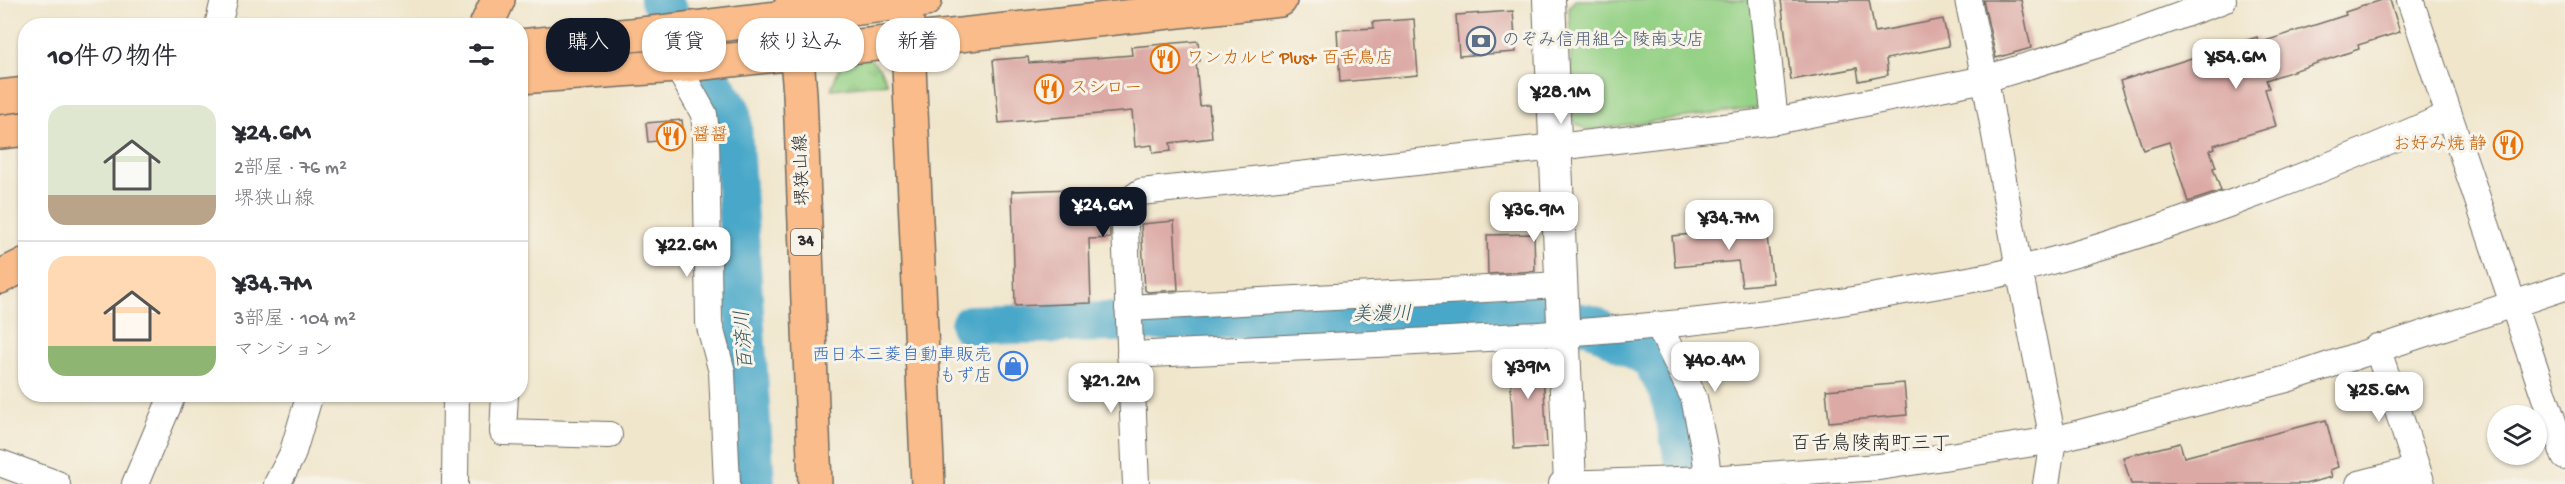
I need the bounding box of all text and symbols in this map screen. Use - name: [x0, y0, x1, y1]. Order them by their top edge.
- chip: 購入: [546, 18, 630, 72]
- chip: 賃貸: [642, 18, 726, 72]
- chip: 絞り込み: [738, 18, 864, 72]
- chip: 新着: [876, 18, 960, 72]
- bank icon: のぞみ信用組合 陵南支店: [1465, 25, 1497, 57]
- place label: のぞみ信用組合 陵南支店: [1502, 30, 1704, 52]
- icon: filters: [465, 38, 498, 71]
- pin: ¥54.6M: [2187, 39, 2285, 90]
- restaurant icon: ワンカルビ Plus+ 百舌鳥店: [1149, 43, 1181, 75]
- text: 10件の物件: [48, 44, 177, 75]
- text: ¥54.6M: [2206, 47, 2266, 70]
- place label: ワンカルビ Plus+ 百舌鳥店: [1186, 48, 1394, 70]
- restaurant icon: スシロー: [1033, 73, 1065, 105]
- pin: ¥28.1M: [1512, 74, 1610, 125]
- place label: スシロー: [1070, 79, 1142, 100]
- text: ¥28.1M: [1532, 82, 1590, 105]
- text: ¥24.6M: [234, 119, 311, 150]
- restaurant icon: 醤醤: [655, 120, 687, 152]
- place label: 醤醤: [692, 125, 728, 147]
- icon: home: [96, 129, 168, 201]
- restaurant icon: お好み焼 静: [2492, 129, 2524, 161]
- street label: 堺狭山線: [790, 134, 815, 206]
- place label: お好み焼 静: [2393, 134, 2487, 156]
- text: 2部屋 · 76 m²: [234, 158, 347, 181]
- pin: ¥24.6M: [1054, 187, 1152, 238]
- text: 堺狭山線: [234, 189, 314, 212]
- pin: ¥36.9M: [1485, 192, 1583, 243]
- text: ¥24.6M: [1074, 195, 1132, 218]
- text: ¥36.9M: [1504, 200, 1564, 223]
- pin: ¥34.7M: [1680, 200, 1778, 251]
- text: ¥34.7M: [1699, 208, 1759, 231]
- pin: ¥22.6M: [638, 227, 736, 278]
- road number: 34: [791, 229, 821, 255]
- text: ¥22.6M: [657, 235, 717, 258]
- text: ¥34.7M: [234, 270, 312, 301]
- icon: home: [96, 280, 168, 352]
- water label: 美濃川: [1352, 302, 1412, 328]
- text: 3部屋 · 104 m²: [234, 309, 356, 332]
- water label: 百済川: [730, 309, 760, 371]
- text: マンション: [234, 340, 333, 363]
- pin: ¥40.4M: [1666, 342, 1764, 393]
- place label: 西日本三菱自動車販売 もず店: [812, 345, 992, 388]
- pin: ¥39M: [1492, 349, 1564, 400]
- shop icon: 西日本三菱自動車販売 もず店: [997, 350, 1029, 382]
- text: ¥40.4M: [1685, 350, 1745, 373]
- text: ¥39M: [1506, 357, 1550, 380]
- pin: ¥21.2M: [1062, 363, 1160, 414]
- text: ¥21.2M: [1082, 371, 1140, 394]
- pin: ¥25.6M: [2330, 372, 2428, 423]
- text: ¥25.6M: [2349, 380, 2409, 403]
- map controls: [2487, 405, 2547, 465]
- button: layers: [2487, 405, 2547, 465]
- district label: 百舌鳥陵南町三丁: [1791, 432, 1951, 457]

